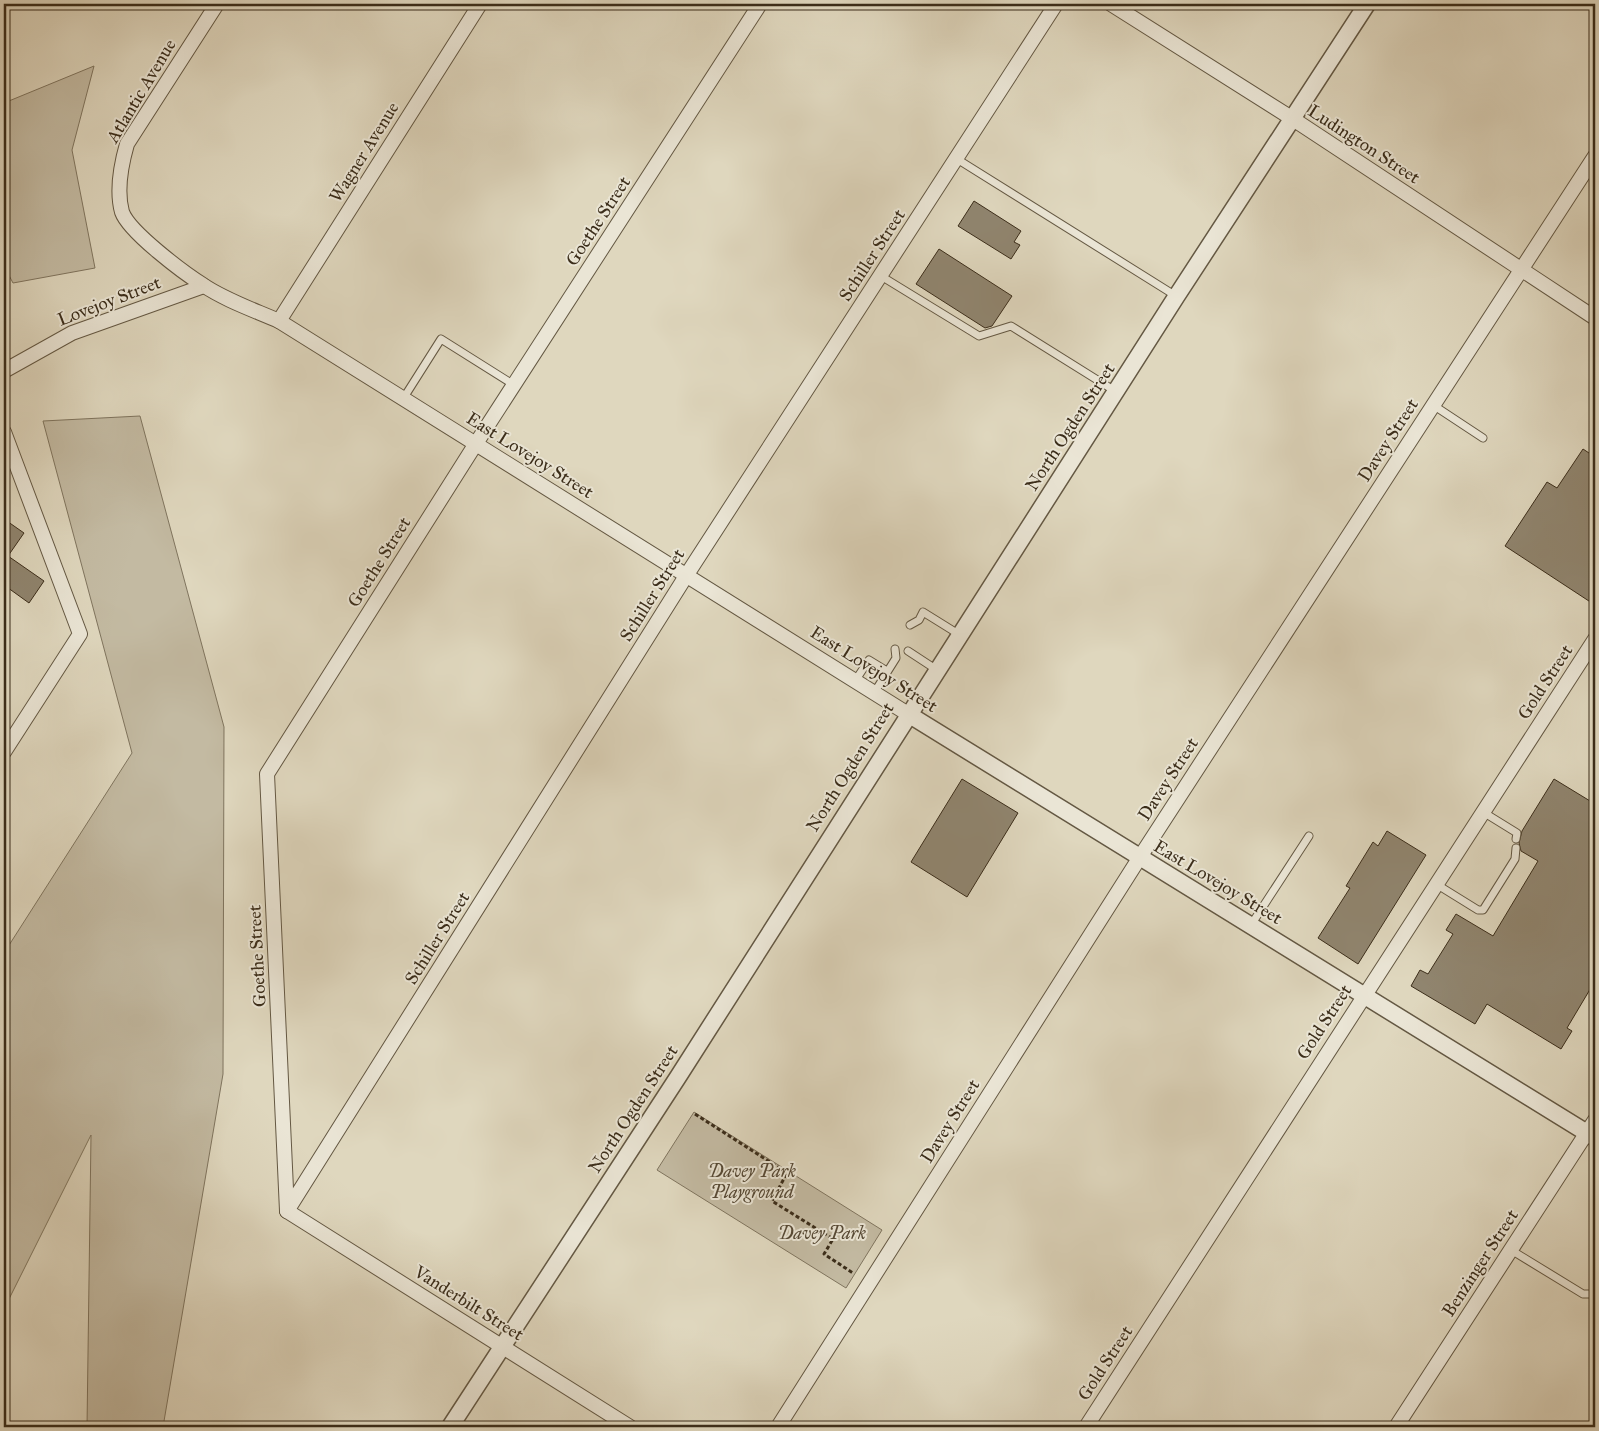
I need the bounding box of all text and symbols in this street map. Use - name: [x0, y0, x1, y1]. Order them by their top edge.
- street label: Atlantic Avenue: [101, 35, 181, 148]
- street label: Wagner Avenue: [324, 98, 404, 207]
- street label: Ludington Street: [1303, 100, 1425, 190]
- street label: Goethe Street: [561, 172, 635, 270]
- street label: Schiller Street: [834, 204, 910, 305]
- street label: Lovejoy Street: [54, 271, 164, 331]
- street label: North Ogden Street: [1020, 358, 1121, 496]
- street label: Davey Street: [1353, 394, 1423, 486]
- street label: East Lovejoy Street: [462, 407, 598, 503]
- street label: Goethe Street: [343, 512, 416, 611]
- street label: Schiller Street: [615, 544, 690, 646]
- street label: East Lovejoy Street: [806, 621, 942, 717]
- street label: Gold Street: [1513, 640, 1578, 724]
- street label: North Ogden Street: [801, 698, 900, 836]
- street label: Davey Street: [1133, 733, 1203, 825]
- street label: East Lovejoy Street: [1150, 835, 1287, 929]
- street label: Schiller Street: [400, 887, 475, 989]
- street label: Goethe Street: [243, 904, 271, 1008]
- street label: Gold Street: [1292, 980, 1357, 1064]
- street label: North Ogden Street: [583, 1040, 684, 1178]
- street label: Davey Street: [916, 1075, 985, 1167]
- park label: Davey Park Playground: [708, 1160, 796, 1203]
- street label: Benzinger Street: [1437, 1205, 1524, 1321]
- park label: Davey Park: [778, 1222, 866, 1244]
- street label: Vanderbilt Street: [409, 1260, 528, 1346]
- street label: Gold Street: [1073, 1321, 1138, 1405]

